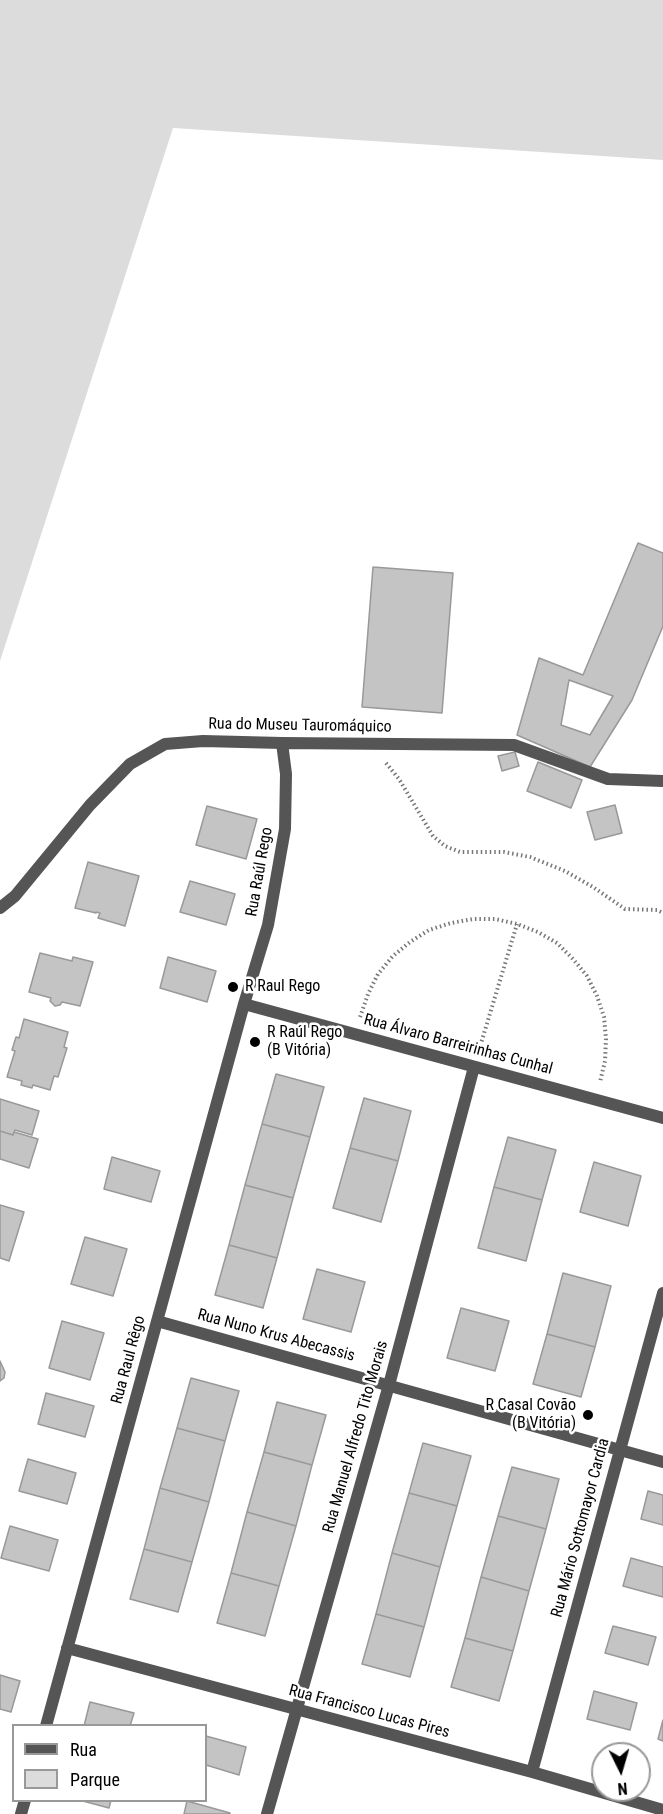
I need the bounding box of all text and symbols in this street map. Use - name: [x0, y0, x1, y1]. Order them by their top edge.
- street label: Rua do Museu Tauromáquico: [208, 715, 392, 737]
- street label: Rua Raúl Rego: [243, 826, 277, 918]
- place label: R Raul Rego: [245, 977, 320, 997]
- marker: R Raul Rego: [226, 980, 240, 994]
- street label: Rua Álvaro Barreirinhas Cunhal: [361, 1011, 555, 1079]
- place label: R Raúl Rego (B Vitória): [267, 1023, 342, 1061]
- marker: R Raúl Rego (B Vitória): [248, 1035, 262, 1049]
- street label: Rua Nuno Krus Abecassis: [195, 1306, 357, 1366]
- street label: Rua Raul Rêgo: [108, 1314, 150, 1406]
- street label: Rua Manuel Alfredo Tito Morais: [319, 1339, 393, 1535]
- place label: R Casal Covão (B Vitória): [485, 1396, 576, 1434]
- marker: R Casal Covão (B Vitória): [581, 1408, 595, 1422]
- street label: Rua Mário Sottomayor Cardia: [548, 1436, 614, 1620]
- street label: Rua Francisco Lucas Pires: [287, 1681, 451, 1743]
- legend: [12, 1724, 207, 1802]
- text: Rua: [70, 1739, 97, 1760]
- north arrow: [591, 1742, 651, 1802]
- text: Parque: [70, 1769, 120, 1790]
- text: N: [617, 1779, 628, 1798]

